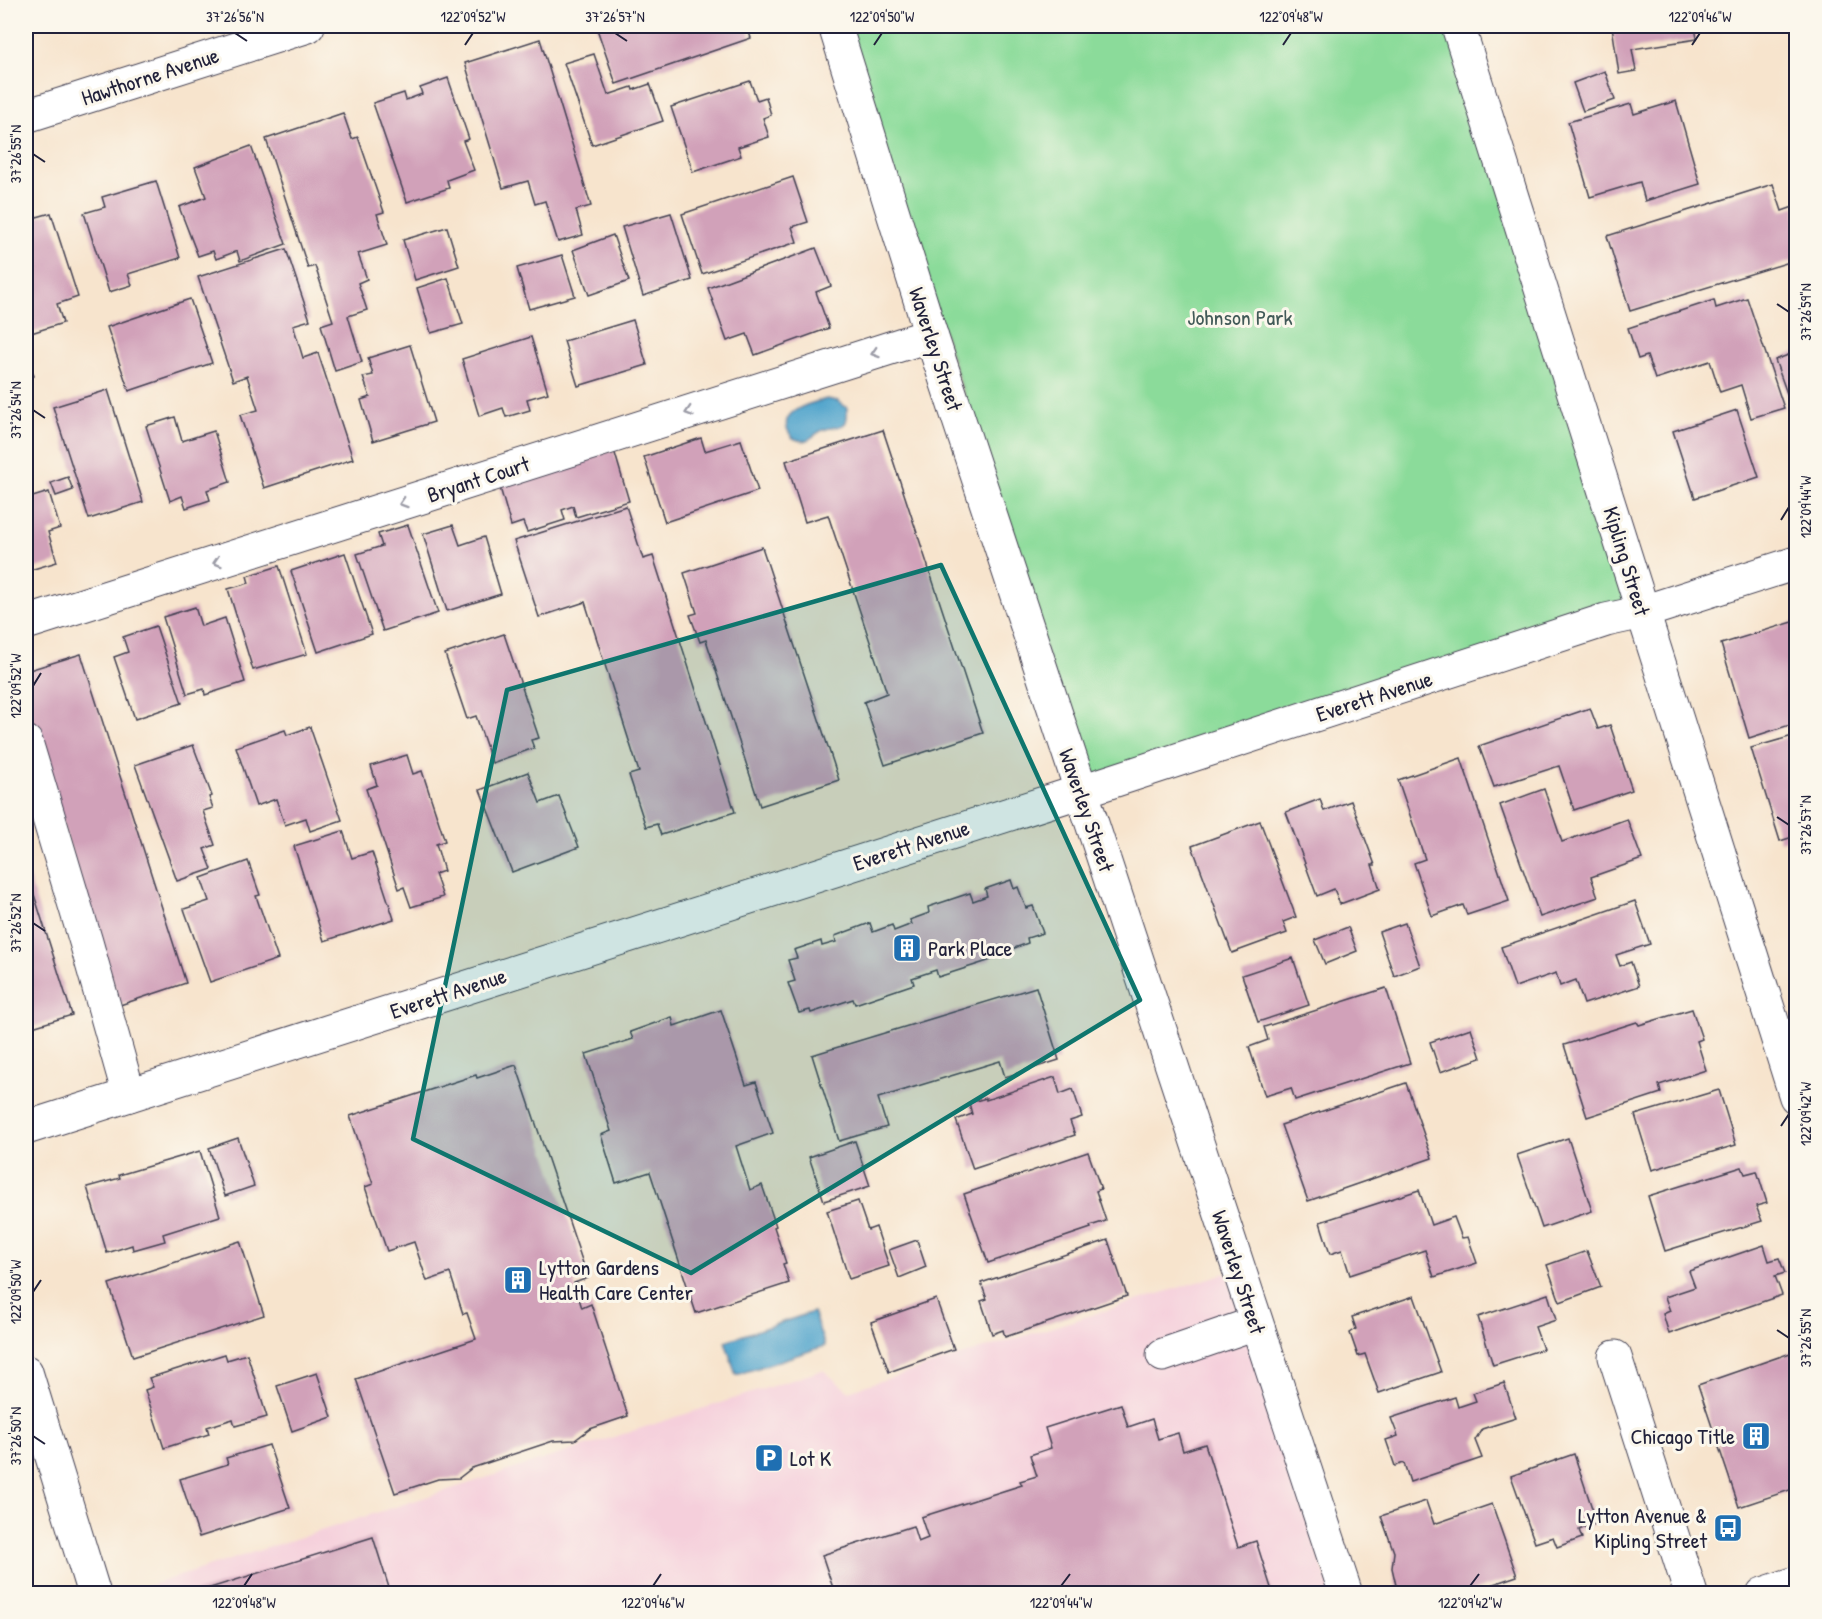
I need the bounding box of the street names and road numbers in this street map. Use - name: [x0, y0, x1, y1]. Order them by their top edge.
- street label: Hawthorne Avenue: [77, 40, 223, 112]
- street label: Waverley Street: [902, 283, 970, 415]
- street label: Bryant Court: [423, 448, 533, 510]
- street label: Kipling Street: [1596, 503, 1658, 620]
- street label: Everett Avenue: [1312, 663, 1436, 729]
- street label: Waverley Street: [1052, 744, 1122, 876]
- street label: Everett Avenue: [849, 812, 973, 878]
- street label: Everett Avenue: [386, 960, 510, 1026]
- street label: Waverley Street: [1205, 1206, 1273, 1338]

